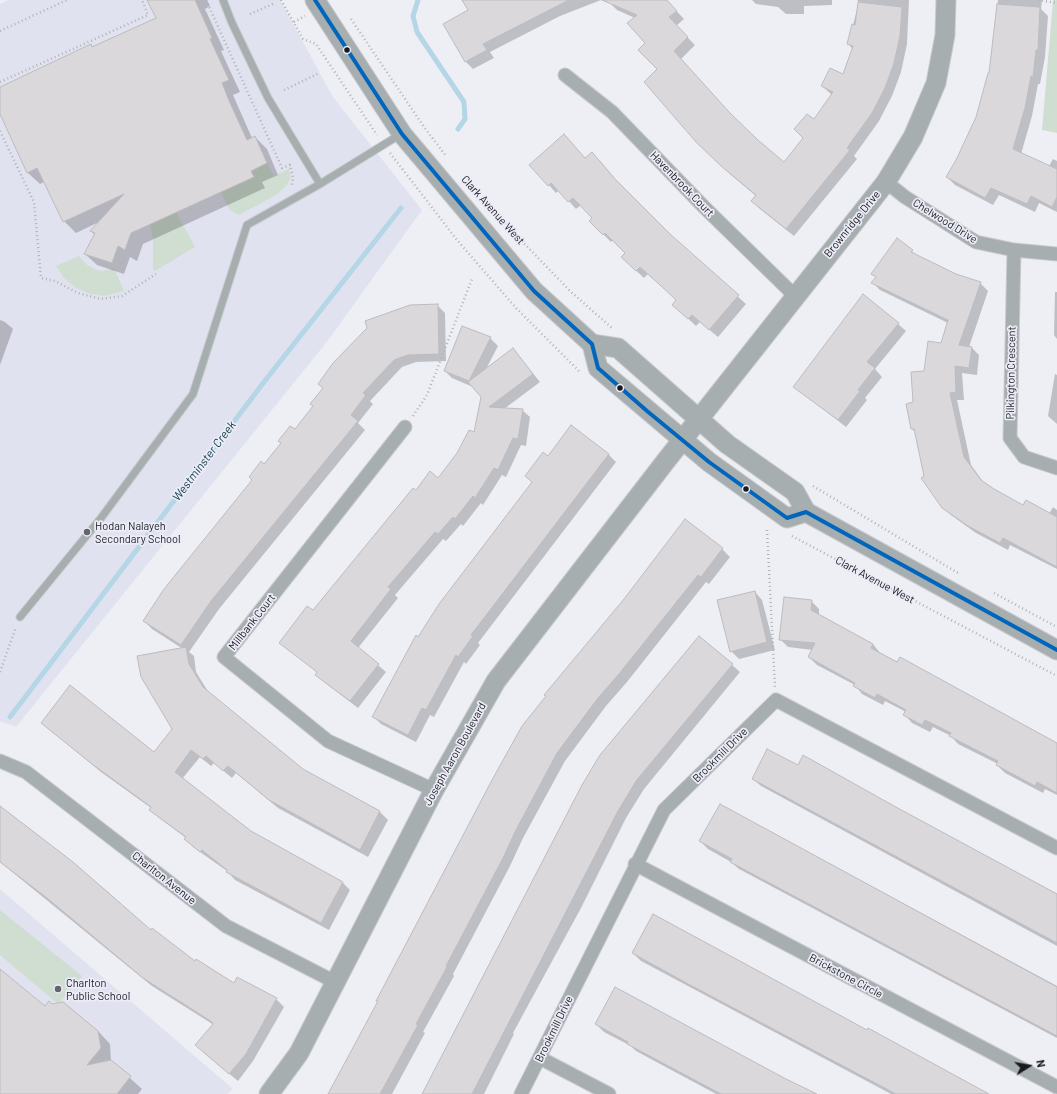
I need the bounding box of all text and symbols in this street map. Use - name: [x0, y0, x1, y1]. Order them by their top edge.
- unlabelled marker: [342, 45, 352, 55]
- street label: Havenbrook Court: [647, 149, 717, 219]
- street label: Clark Avenue West: [459, 173, 527, 247]
- street label: Brownridge Drive: [821, 188, 883, 260]
- street label: Chelwood Drive: [910, 196, 980, 246]
- street label: Pilkington Crescent: [1004, 326, 1018, 420]
- unlabelled marker: [615, 383, 625, 393]
- water label: Westminster Creek: [169, 418, 239, 504]
- unlabelled marker: [741, 484, 751, 494]
- place label: Hodan Nalayeh Secondary School: [95, 519, 181, 545]
- marker: Hodan Nalayeh Secondary School: [82, 527, 92, 537]
- street label: Clark Avenue West: [833, 554, 917, 606]
- street label: Millbank Court: [226, 591, 278, 653]
- street label: Joseph Aaron Boulevard: [421, 700, 489, 808]
- street label: Brookmill Drive: [690, 725, 750, 785]
- street label: Charlton Avenue: [129, 849, 199, 907]
- street label: Brickstone Circle: [807, 951, 885, 1001]
- place label: Charlton Public School: [66, 976, 130, 1002]
- marker: Charlton Public School: [53, 984, 63, 994]
- street label: Brookmill Drive: [532, 994, 576, 1064]
- north arrow: [1009, 1046, 1049, 1086]
- text: N: [1034, 1059, 1048, 1068]

